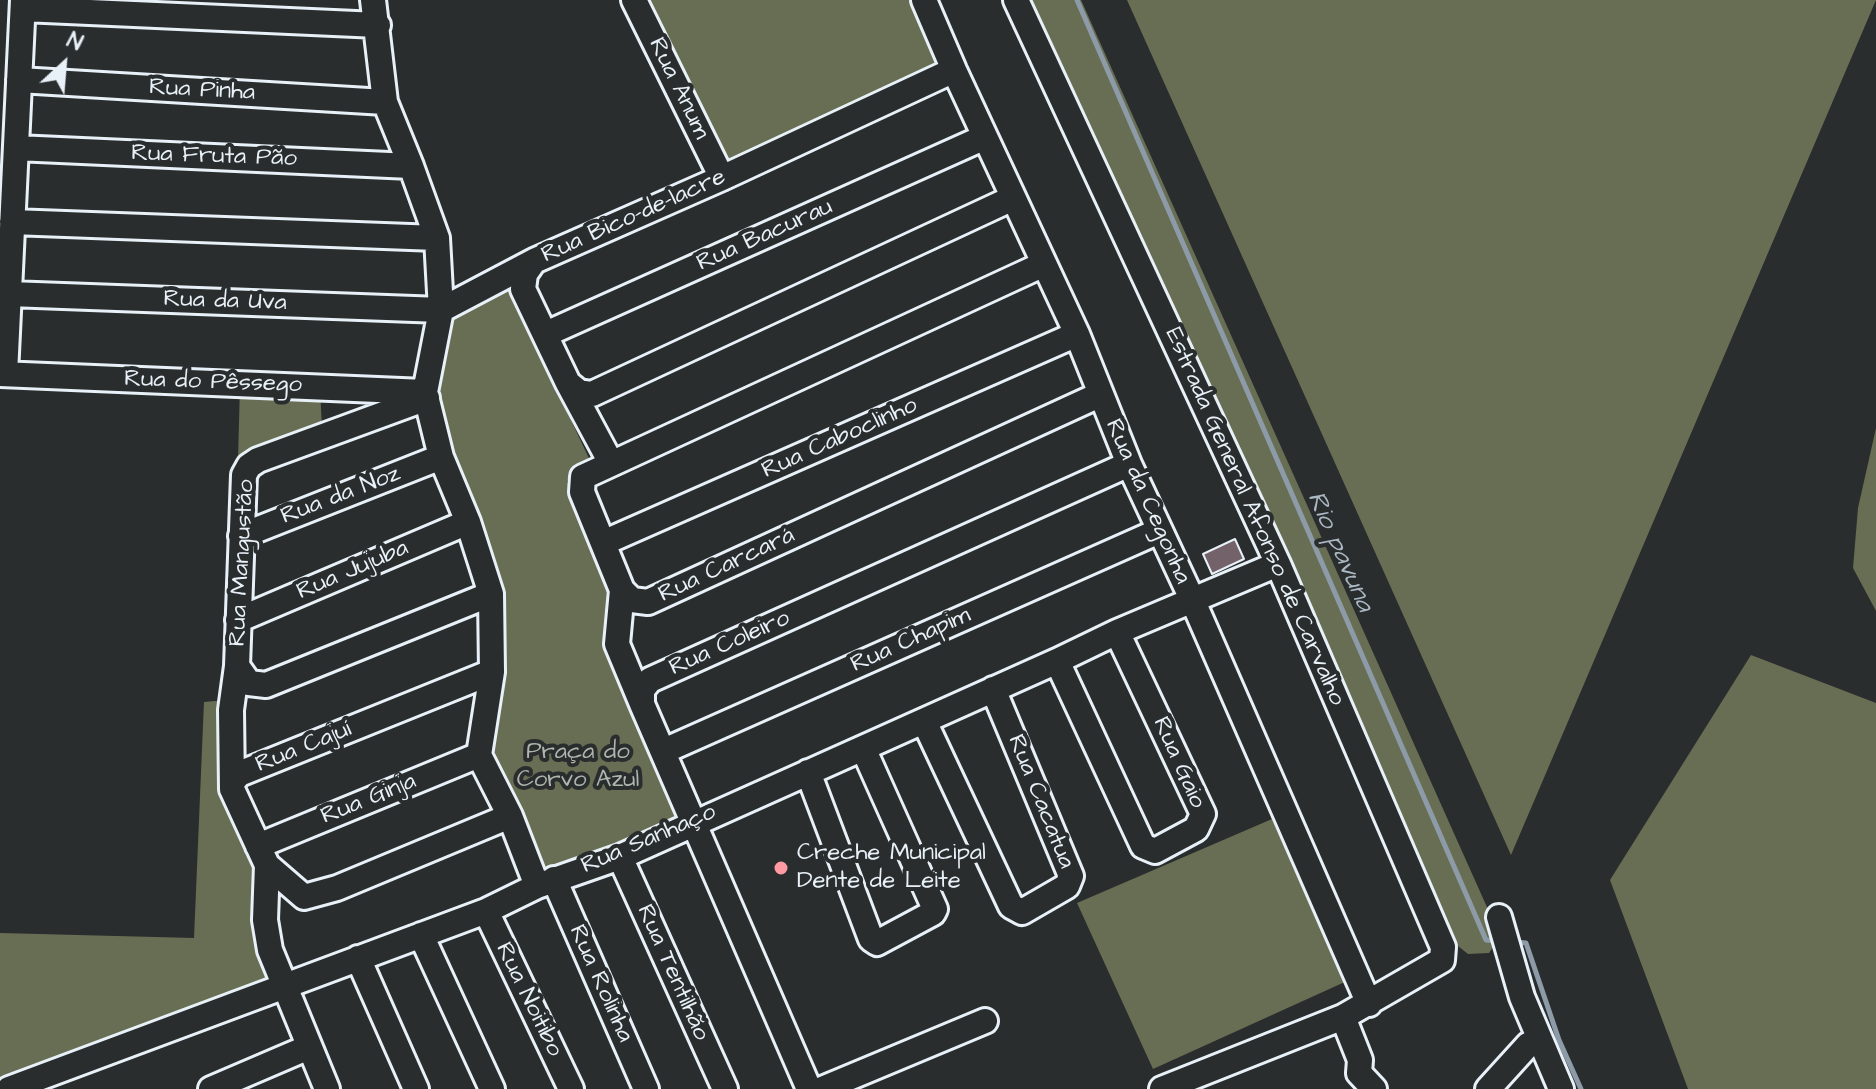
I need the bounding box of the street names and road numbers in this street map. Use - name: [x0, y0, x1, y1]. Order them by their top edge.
- street label: Rua Anum: [641, 34, 715, 144]
- street label: Rua Pinha: [148, 74, 256, 108]
- street label: Rua Fruta Pão: [131, 140, 297, 174]
- street label: Rua Bico-de-lacre: [538, 164, 730, 270]
- street label: Rua Bacurau: [693, 193, 837, 279]
- street label: Rua da Uva: [163, 285, 287, 319]
- street label: Estrada General Afonso de Carvalho: [1157, 324, 1351, 710]
- street label: Rua do Pêssego: [124, 366, 302, 400]
- street label: Rua Caboclinho: [758, 392, 922, 486]
- street label: Rua da Cegonha: [1098, 415, 1196, 589]
- street label: Rua da Noz: [277, 460, 405, 532]
- street label: Rua Mangustão: [224, 479, 262, 647]
- street label: Rua Carcará: [655, 522, 799, 610]
- street label: Rua Jujuba: [293, 535, 413, 607]
- street label: Rua Chapim: [847, 602, 975, 680]
- street label: Rua Coleiro: [665, 605, 795, 683]
- street label: Rua Gaio: [1145, 713, 1211, 813]
- street label: Rua Cajuí: [252, 716, 356, 780]
- street label: Rua Cacatua: [1000, 731, 1080, 873]
- street label: Rua Ginja: [317, 768, 421, 832]
- street label: Rua Sanhaço: [577, 799, 721, 881]
- street label: Rua Tentilhão: [629, 901, 715, 1045]
- street label: Rua Rolinha: [561, 921, 639, 1047]
- street label: Rua Noitibo: [488, 938, 568, 1062]

